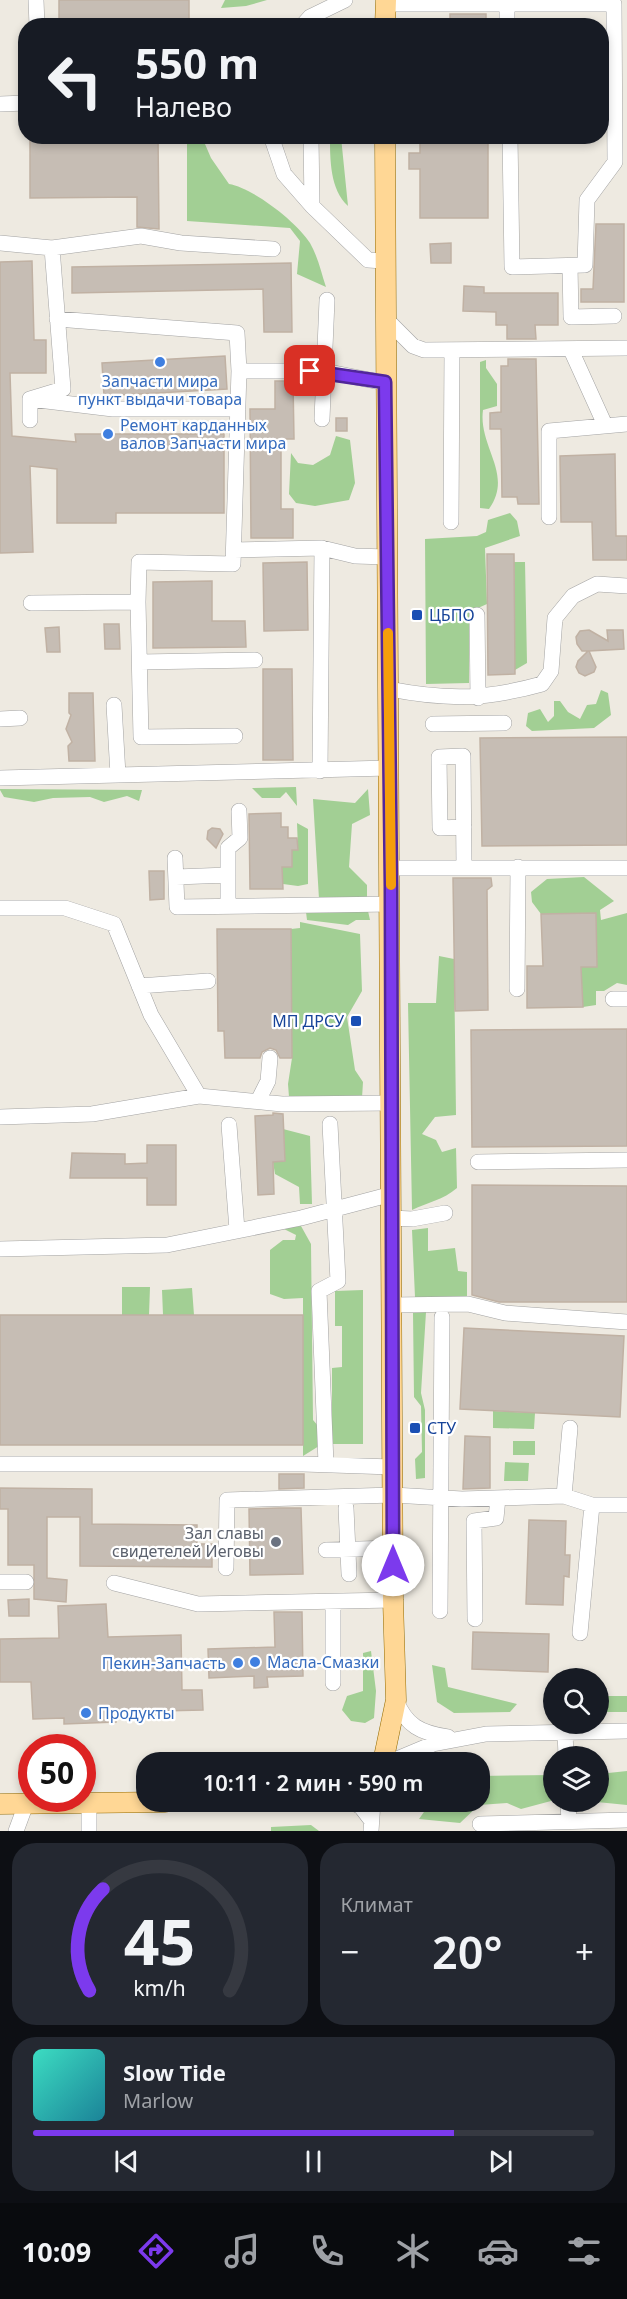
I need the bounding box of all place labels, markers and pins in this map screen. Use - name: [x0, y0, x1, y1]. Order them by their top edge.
- pin: [284, 345, 335, 396]
- marker: Запчасти мира пункт выдачи товара: [153, 355, 167, 369]
- place label: Запчасти мира пункт выдачи товара: [78, 370, 242, 410]
- place label: Ремонт карданных валов Запчасти мира: [120, 414, 286, 454]
- marker: Ремонт карданных валов Запчасти мира: [101, 427, 115, 441]
- place label: ЦБПО: [429, 604, 475, 626]
- marker: ЦБПО: [410, 608, 424, 622]
- place label: МП ДРСУ: [272, 1010, 344, 1032]
- marker: МП ДРСУ: [349, 1014, 363, 1028]
- place label: СТУ: [427, 1417, 456, 1439]
- marker: СТУ: [408, 1421, 422, 1435]
- place label: Зал славы свидетелей Иеговы: [112, 1522, 264, 1562]
- marker: Зал славы свидетелей Иеговы: [269, 1535, 283, 1549]
- place label: Масла-Смазки: [267, 1651, 379, 1673]
- place label: Пекин-Запчасть: [102, 1652, 226, 1674]
- marker: Масла-Смазки: [248, 1655, 262, 1669]
- marker: Пекин-Запчасть: [231, 1656, 245, 1670]
- place label: Продукты: [98, 1702, 175, 1724]
- marker: Продукты: [79, 1706, 93, 1720]

